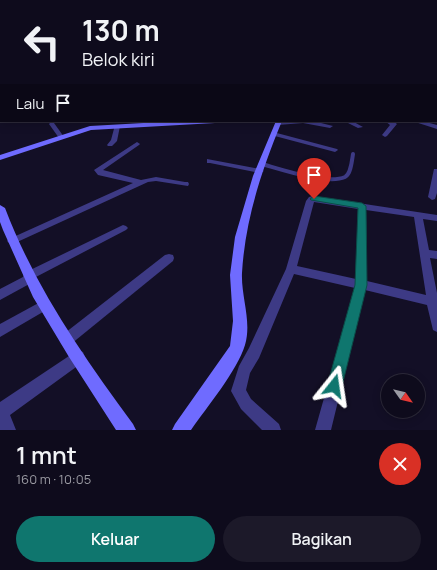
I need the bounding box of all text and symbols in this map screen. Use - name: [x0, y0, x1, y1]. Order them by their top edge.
- text: 130 m: [82, 11, 160, 49]
- icon: left: [16, 16, 68, 68]
- text: Belok kiri: [82, 47, 155, 71]
- icon: arrive: [52, 92, 74, 114]
- text: Lalu: [16, 93, 44, 114]
- pin: [297, 158, 331, 199]
- icon: arrive: [303, 164, 325, 186]
- position arrow: [313, 365, 355, 407]
- north arrow: [381, 374, 425, 418]
- map controls: [381, 374, 425, 418]
- text: 1 mnt: [16, 438, 77, 471]
- button: close: [379, 443, 421, 485]
- text: 160 m · 10:05: [16, 470, 91, 488]
- button: Keluar: [16, 516, 215, 562]
- button: Bagikan: [223, 516, 421, 562]

